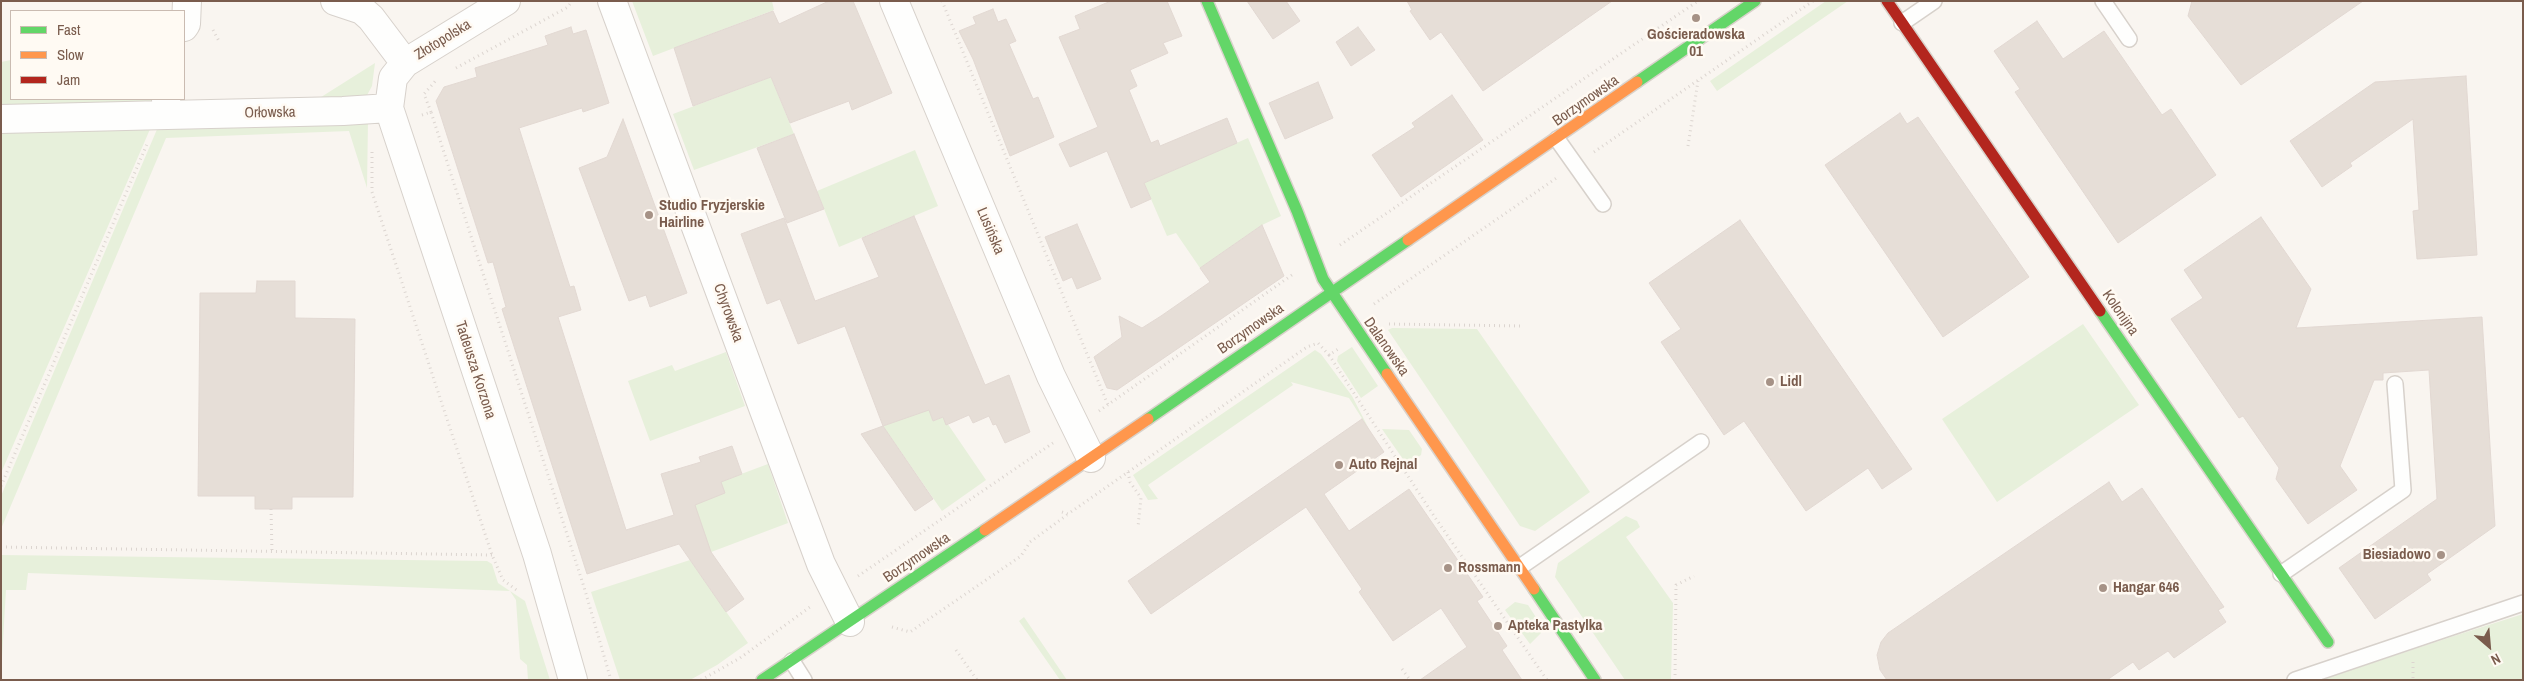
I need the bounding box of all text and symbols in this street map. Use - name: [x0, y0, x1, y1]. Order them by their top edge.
- legend: [10, 10, 185, 100]
- marker: Gościeradowska 01: [1690, 12, 1702, 24]
- street label: Złotopolska: [412, 16, 474, 64]
- text: Fast: [57, 19, 80, 40]
- place label: Gościeradowska 01: [1647, 26, 1745, 61]
- text: Slow: [57, 44, 84, 65]
- text: Jam: [57, 69, 80, 90]
- street label: Borzymowska: [1549, 72, 1623, 130]
- street label: Orłowska: [244, 104, 296, 122]
- place label: Studio Fryzjerskie Hairline: [659, 197, 765, 232]
- street label: Lusińska: [972, 205, 1008, 257]
- marker: Studio Fryzjerskie Hairline: [643, 209, 655, 221]
- street label: Chyrowska: [709, 281, 747, 345]
- street label: Kolonijna: [2098, 287, 2142, 339]
- street label: Borzymowska: [1214, 300, 1288, 358]
- street label: Dalanowska: [1359, 314, 1413, 380]
- street label: Tadeusza Korzona: [451, 319, 499, 421]
- place label: Lidl: [1780, 373, 1802, 391]
- marker: Lidl: [1764, 376, 1776, 388]
- place label: Auto Rejnal: [1349, 456, 1417, 474]
- marker: Auto Rejnal: [1333, 459, 1345, 471]
- street label: Borzymowska: [880, 529, 954, 587]
- place label: Biesiadowo: [2363, 546, 2431, 564]
- marker: Biesiadowo: [2435, 549, 2447, 561]
- place label: Rossmann: [1458, 559, 1521, 577]
- marker: Rossmann: [1442, 562, 1454, 574]
- place label: Hangar 646: [2113, 579, 2179, 597]
- marker: Hangar 646: [2097, 582, 2109, 594]
- place label: Apteka Pastylka: [1508, 617, 1602, 635]
- marker: Apteka Pastylka: [1492, 620, 1504, 632]
- north arrow: [2464, 621, 2514, 671]
- text: N: [2488, 649, 2504, 669]

